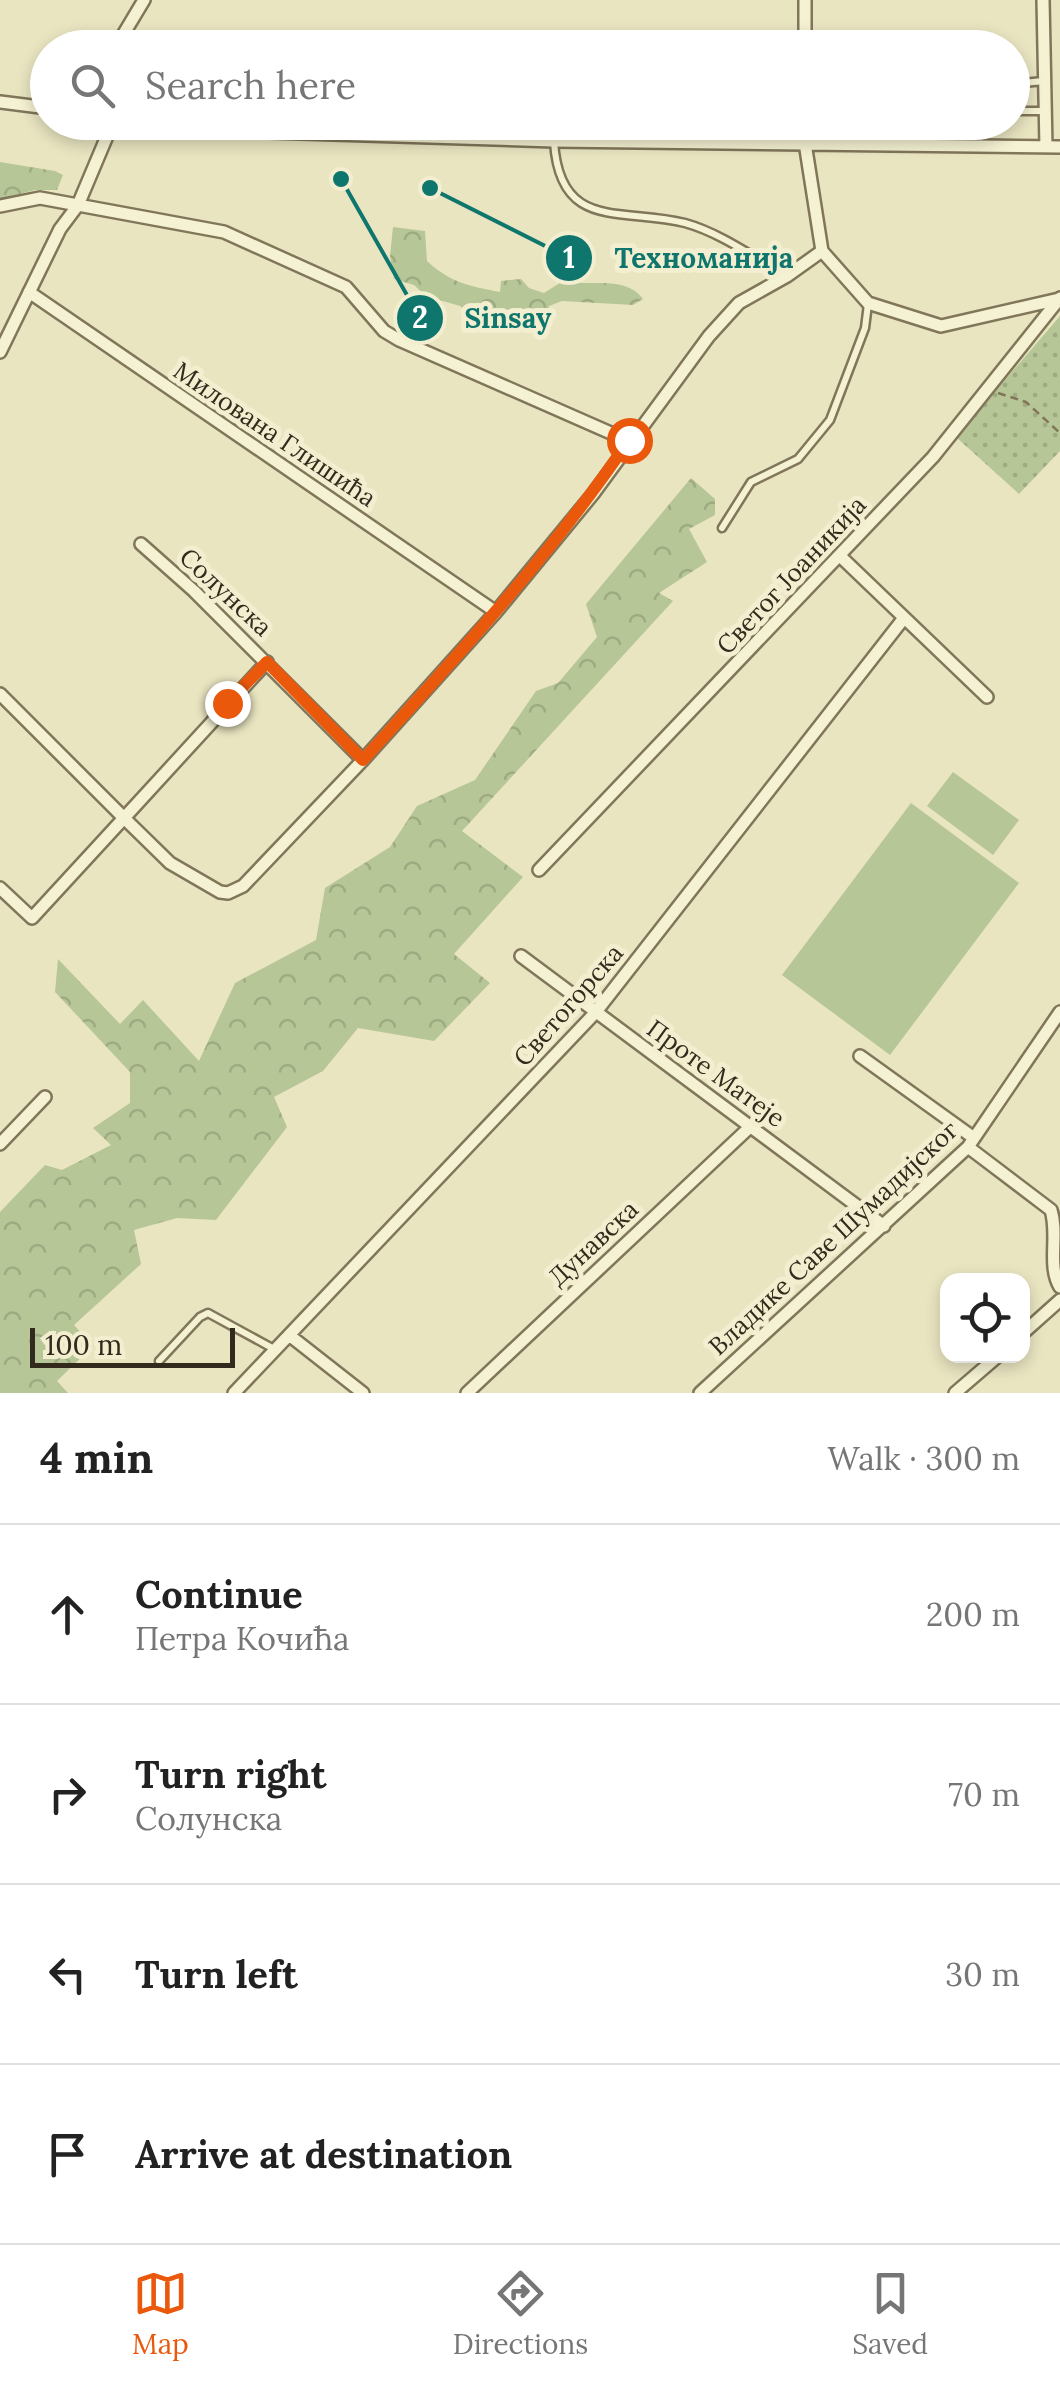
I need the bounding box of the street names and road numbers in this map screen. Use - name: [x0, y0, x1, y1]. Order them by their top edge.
- street label: Милована Глишића: [168, 354, 382, 514]
- street label: Светог Јоаникија: [709, 489, 873, 661]
- street label: Солунска: [173, 541, 279, 643]
- street label: Светогорска: [506, 937, 630, 1073]
- street label: Проте Матеје: [641, 1012, 791, 1134]
- street label: Владике Саве Шумадијског: [702, 1114, 964, 1362]
- street label: Дунавска: [541, 1193, 645, 1293]

